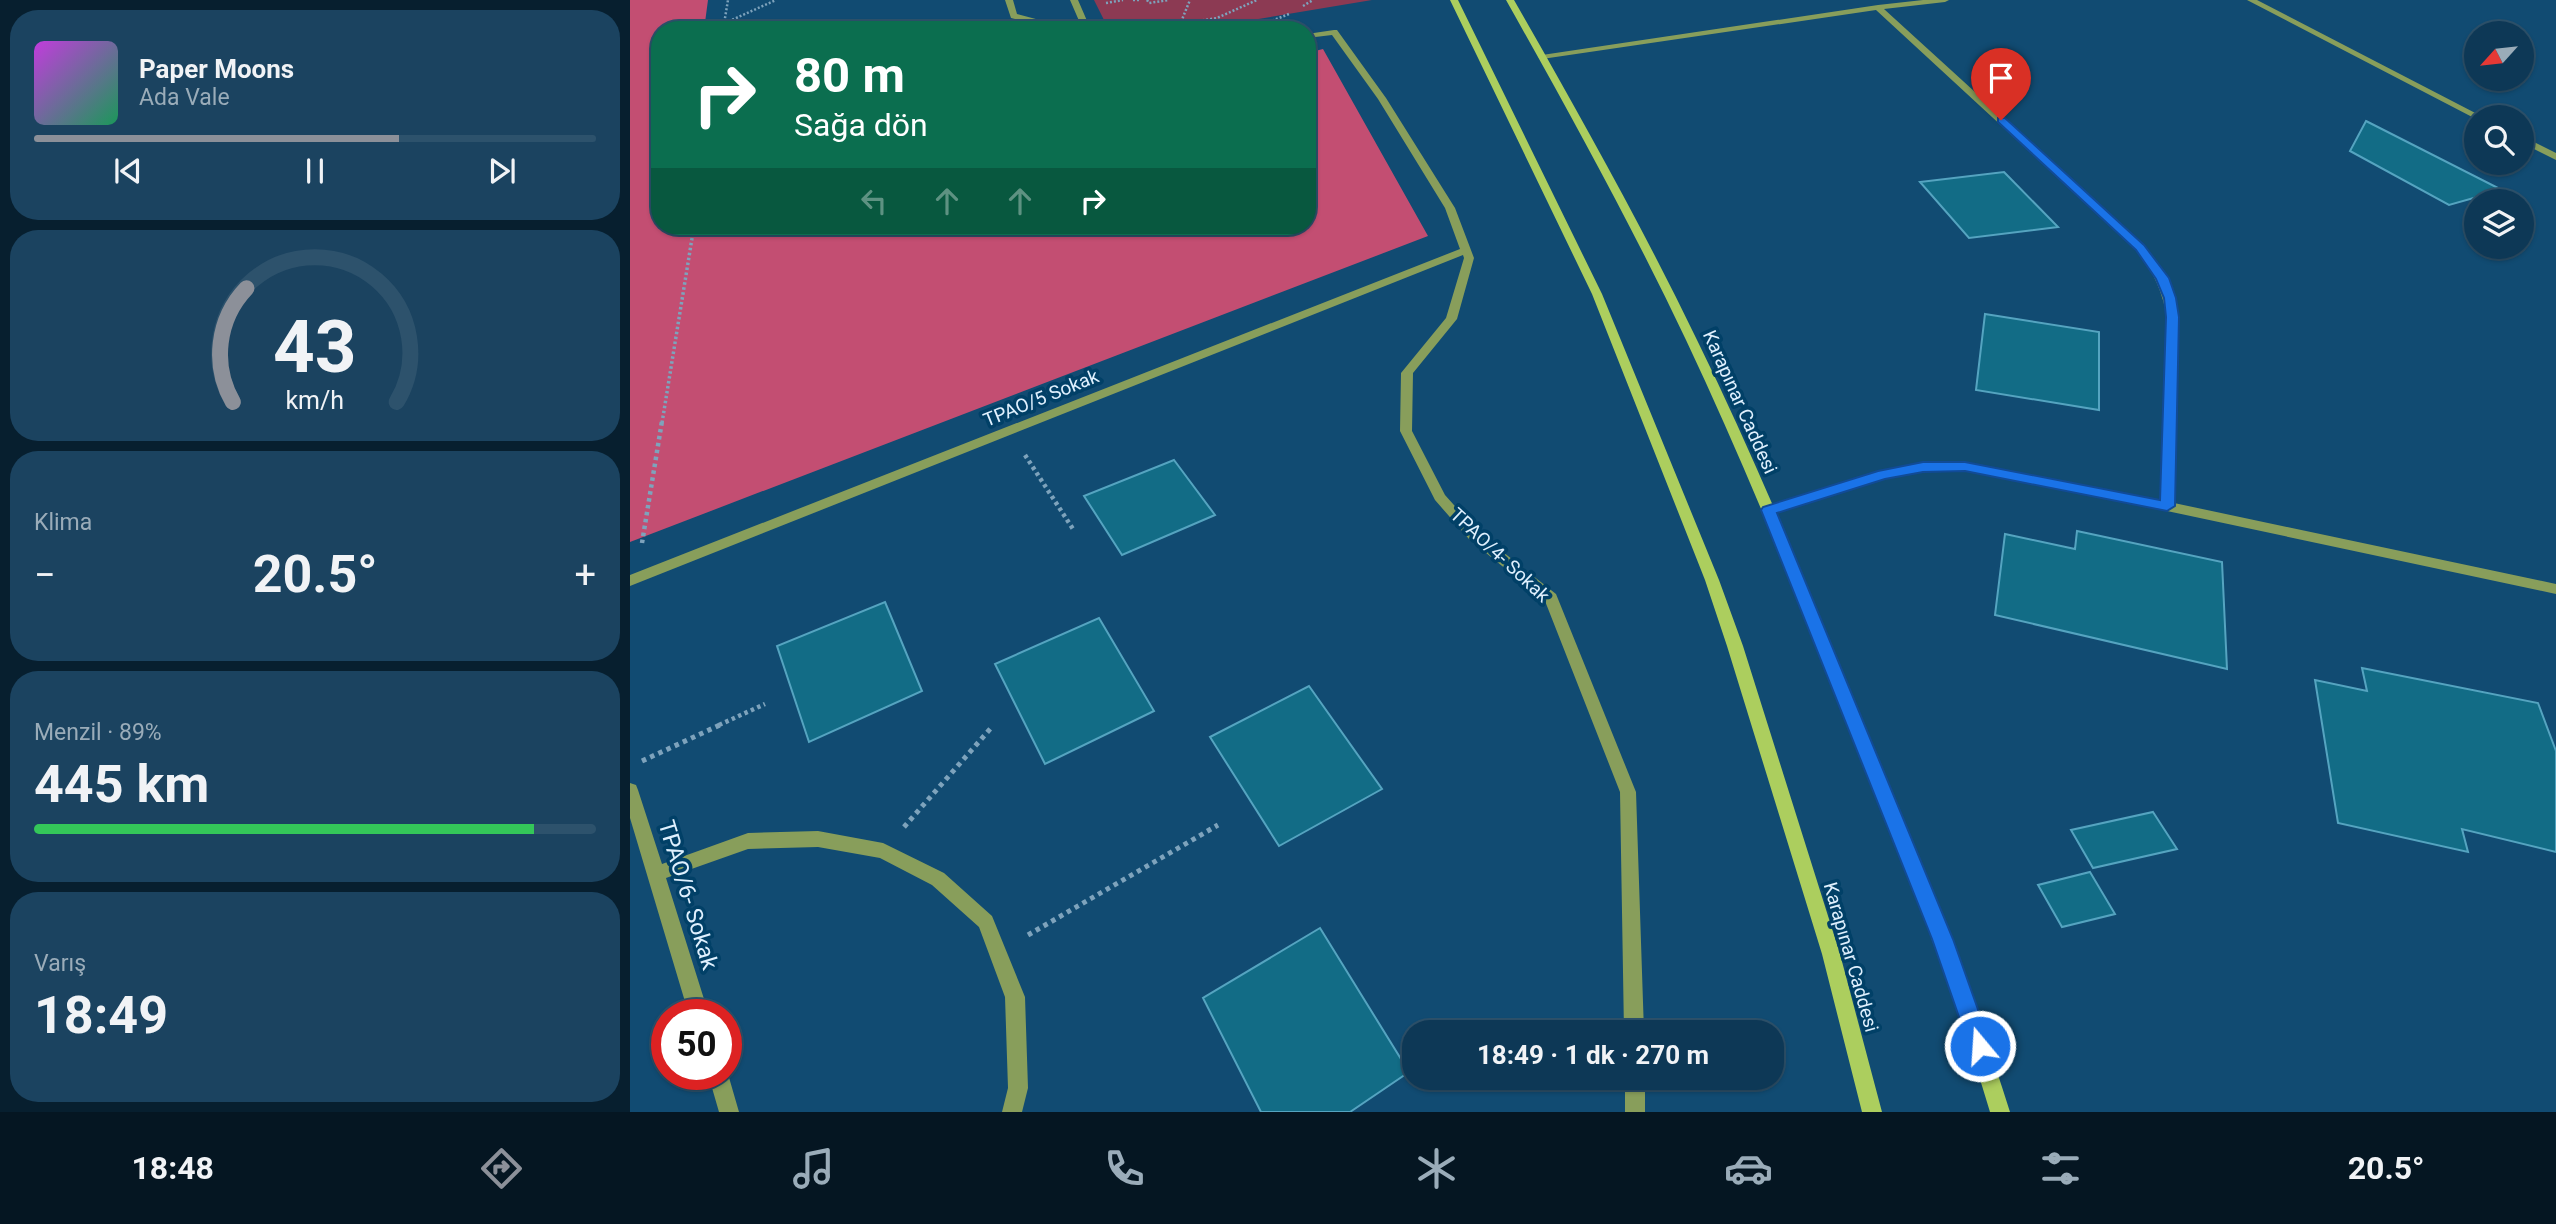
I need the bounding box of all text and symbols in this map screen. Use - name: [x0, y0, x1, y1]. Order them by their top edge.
- north arrow: [2464, 21, 2534, 91]
- map controls: [2464, 21, 2534, 259]
- text: 80 m: [794, 47, 905, 104]
- pin: [1971, 48, 2031, 120]
- icon: right: [679, 49, 770, 140]
- text: Paper Moons: [139, 54, 294, 84]
- icon: arrive: [1982, 59, 2020, 97]
- text: Ada Vale: [139, 84, 230, 111]
- button: search: [2464, 105, 2534, 175]
- text: Sağa dön: [794, 106, 928, 144]
- icon: previous: [109, 152, 147, 190]
- icon: pause: [296, 152, 334, 190]
- icon: next: [483, 152, 521, 190]
- icon: left: [855, 182, 893, 220]
- icon: ahead: [928, 182, 966, 220]
- icon: ahead: [1001, 182, 1039, 220]
- icon: right: [1074, 182, 1112, 220]
- button: layers: [2464, 189, 2534, 259]
- text: 43: [273, 304, 357, 390]
- street label: Karapınar Caddesi: [1698, 327, 1782, 477]
- street label: TPAO/5 Sokak: [980, 364, 1102, 432]
- text: km/h: [286, 385, 344, 414]
- street label: TPAO/4- Sokak: [1445, 503, 1555, 607]
- text: Klima: [34, 509, 92, 536]
- text: 20.5°: [253, 544, 378, 605]
- text: −: [34, 553, 56, 597]
- text: +: [574, 553, 596, 597]
- text: Menzil · 89%: [34, 719, 162, 746]
- text: 445 km: [34, 754, 209, 815]
- street label: TPAO/6- Sokak: [653, 817, 724, 973]
- street label: Karapınar Caddesi: [1819, 879, 1883, 1035]
- text: Varış: [34, 950, 86, 977]
- text: 18:49: [34, 985, 168, 1046]
- speed limit sign: 50: [651, 999, 742, 1090]
- position arrow: [1943, 1009, 2017, 1083]
- text: 18:49 · 1 dk · 270 m: [1477, 1040, 1709, 1070]
- icon: directions: [477, 1144, 526, 1193]
- icon: music: [789, 1144, 838, 1193]
- icon: phone: [1100, 1144, 1149, 1193]
- icon: climate: [1412, 1144, 1461, 1193]
- icon: car: [1724, 1144, 1773, 1193]
- icon: filters: [2036, 1144, 2085, 1193]
- text: 18:48: [131, 1149, 214, 1187]
- text: 20.5°: [2348, 1149, 2424, 1187]

